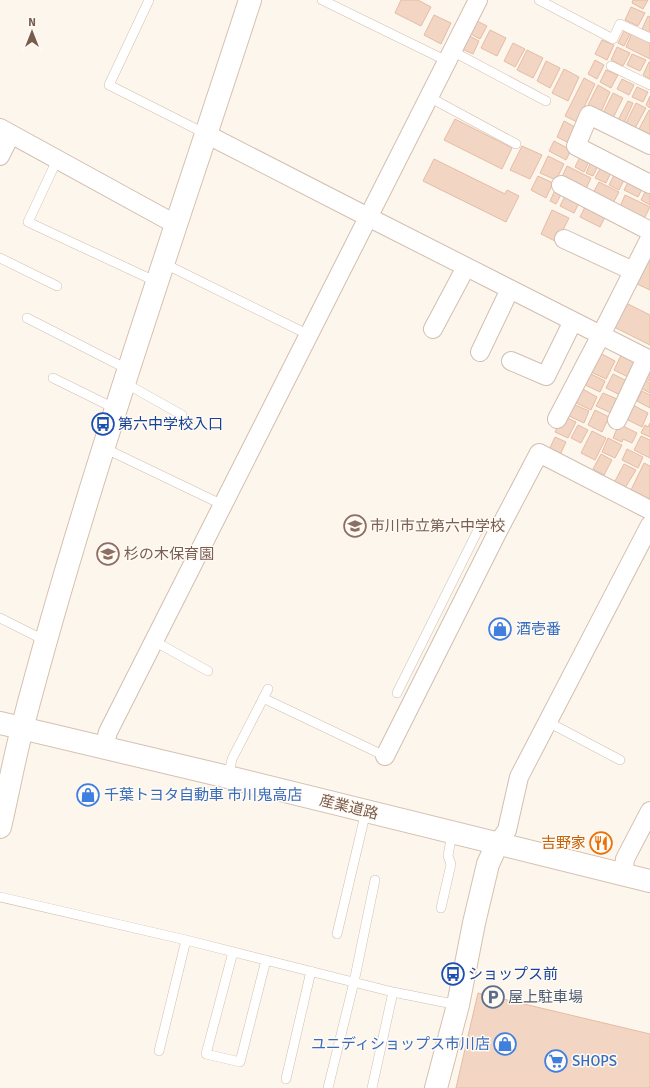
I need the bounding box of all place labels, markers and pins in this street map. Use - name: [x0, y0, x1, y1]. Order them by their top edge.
- bus stop icon: 第六中学校入口: [90, 411, 116, 437]
- place label: 第六中学校入口: [118, 415, 223, 433]
- school or university icon: 市川市立第六中学校: [342, 513, 368, 539]
- place label: 市川市立第六中学校: [370, 517, 505, 535]
- school or university icon: 杉の木保育園: [95, 541, 121, 567]
- place label: 杉の木保育園: [124, 545, 214, 563]
- shop icon: 酒壱番: [487, 616, 513, 642]
- place label: 酒壱番: [516, 620, 561, 638]
- shop icon: 千葉トヨタ自動車 市川鬼高店: [75, 782, 101, 808]
- place label: 千葉トヨタ自動車 市川鬼高店: [104, 786, 302, 804]
- restaurant icon: 吉野家: [588, 830, 614, 856]
- place label: 吉野家: [541, 834, 586, 852]
- bus stop icon: ショップス前: [440, 961, 466, 987]
- place label: ショップス前: [468, 965, 558, 983]
- parking icon: 屋上駐車場: [480, 984, 506, 1010]
- place label: 屋上駐車場: [508, 988, 583, 1006]
- shop icon: ユニディショップス市川店: [492, 1031, 518, 1057]
- place label: ユニディショップス市川店: [311, 1035, 490, 1053]
- supermarket icon: SHOPS: [543, 1048, 569, 1074]
- place label: SHOPS: [572, 1052, 617, 1070]

